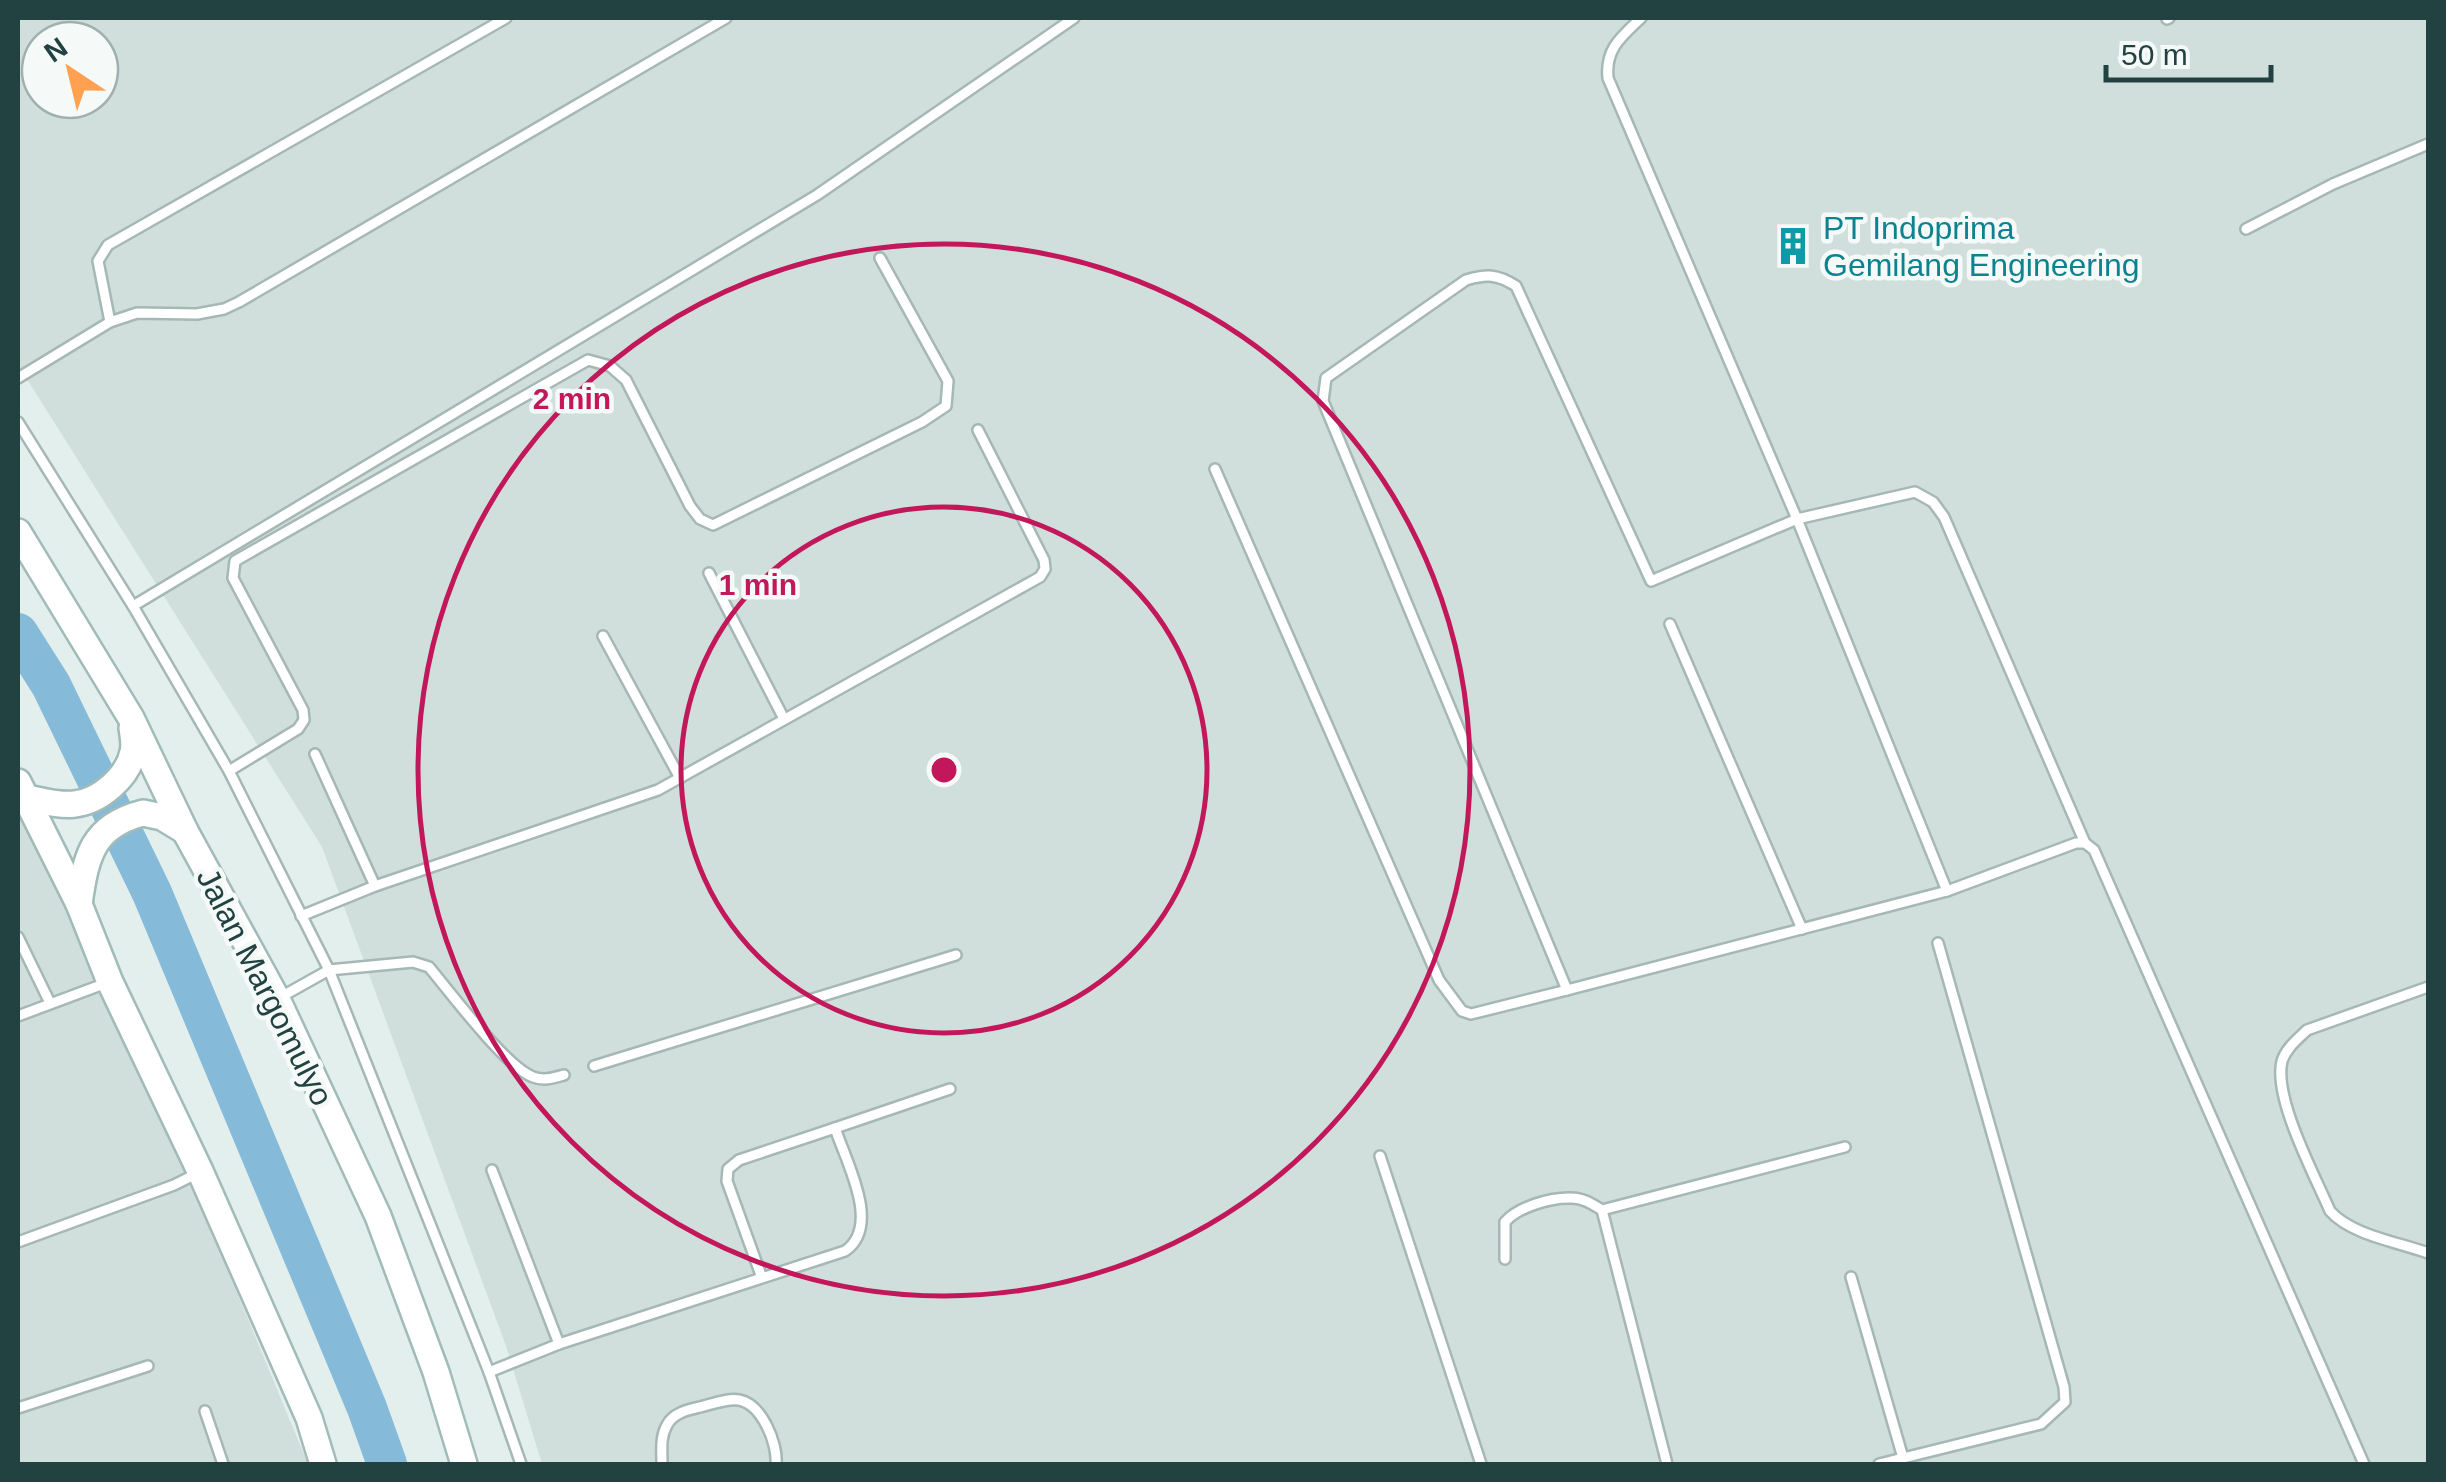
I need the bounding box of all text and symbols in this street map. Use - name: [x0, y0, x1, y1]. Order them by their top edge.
- north arrow: [20, 20, 120, 120]
- scale bar: [2106, 20, 2271, 82]
- text: N: [39, 31, 73, 68]
- text: 50 m: [2121, 38, 2188, 71]
- place label: PT Indoprima Gemilang Engineering: [1823, 210, 2140, 283]
- building icon: PT Indoprima Gemilang Engineering: [1772, 225, 1814, 267]
- text: 2 min: [533, 382, 611, 415]
- text: 1 min: [719, 568, 797, 601]
- centre of rings: [926, 752, 962, 788]
- street label: Jalan Margomulyo: [190, 862, 340, 1112]

